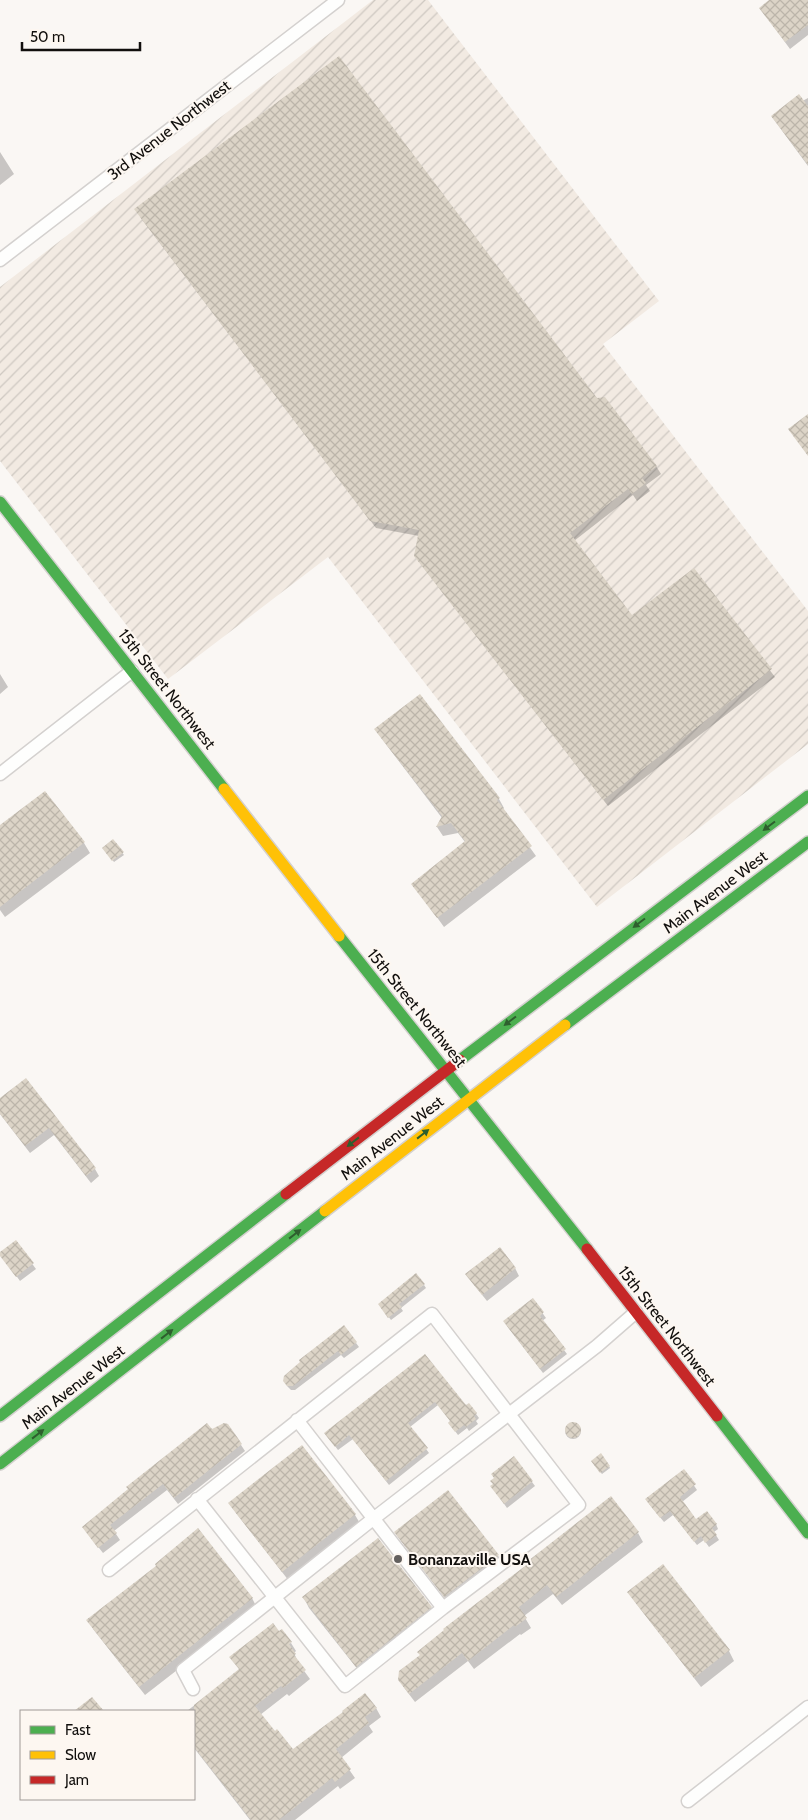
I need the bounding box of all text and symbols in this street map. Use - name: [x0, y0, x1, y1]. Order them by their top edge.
- scale bar: [22, 20, 140, 52]
- text: 50 m: [30, 28, 65, 46]
- street label: 3rd Avenue Northwest: [104, 76, 235, 184]
- street label: 15th Street Northwest: [114, 625, 220, 753]
- one-way arrow: [763, 820, 776, 831]
- street label: Main Avenue West: [659, 846, 771, 937]
- one-way arrow: [633, 918, 646, 929]
- street label: 15th Street Northwest: [363, 945, 471, 1071]
- one-way arrow: [504, 1016, 517, 1027]
- street label: Main Avenue West: [337, 1091, 448, 1184]
- one-way arrow: [416, 1129, 429, 1140]
- one-way arrow: [347, 1136, 360, 1147]
- one-way arrow: [288, 1229, 301, 1240]
- street label: 15th Street Northwest: [614, 1262, 720, 1390]
- one-way arrow: [160, 1329, 174, 1339]
- street label: Main Avenue West: [18, 1340, 129, 1433]
- one-way arrow: [32, 1429, 45, 1439]
- place label: Bonanzaville USA: [408, 1550, 531, 1569]
- marker: Bonanzaville USA: [392, 1553, 404, 1565]
- legend: [20, 1710, 195, 1800]
- text: Fast: [65, 1721, 90, 1739]
- text: Slow: [65, 1746, 96, 1764]
- text: Jam: [64, 1771, 89, 1789]

